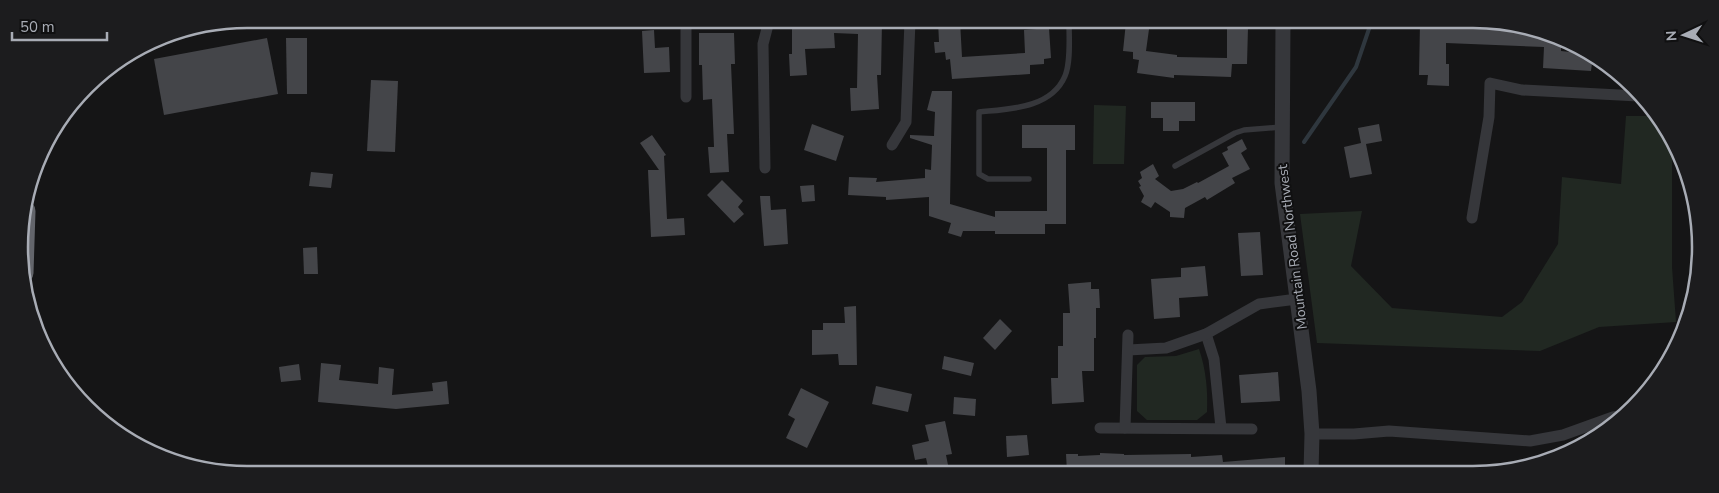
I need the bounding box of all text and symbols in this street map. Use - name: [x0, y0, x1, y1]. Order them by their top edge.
- scale bar: [12, 10, 108, 42]
- north arrow: [1659, 10, 1709, 60]
- text: 50 m: [20, 17, 55, 37]
- text: N: [1662, 30, 1681, 42]
- street label: Mountain Road Northwest: [1273, 163, 1312, 330]

